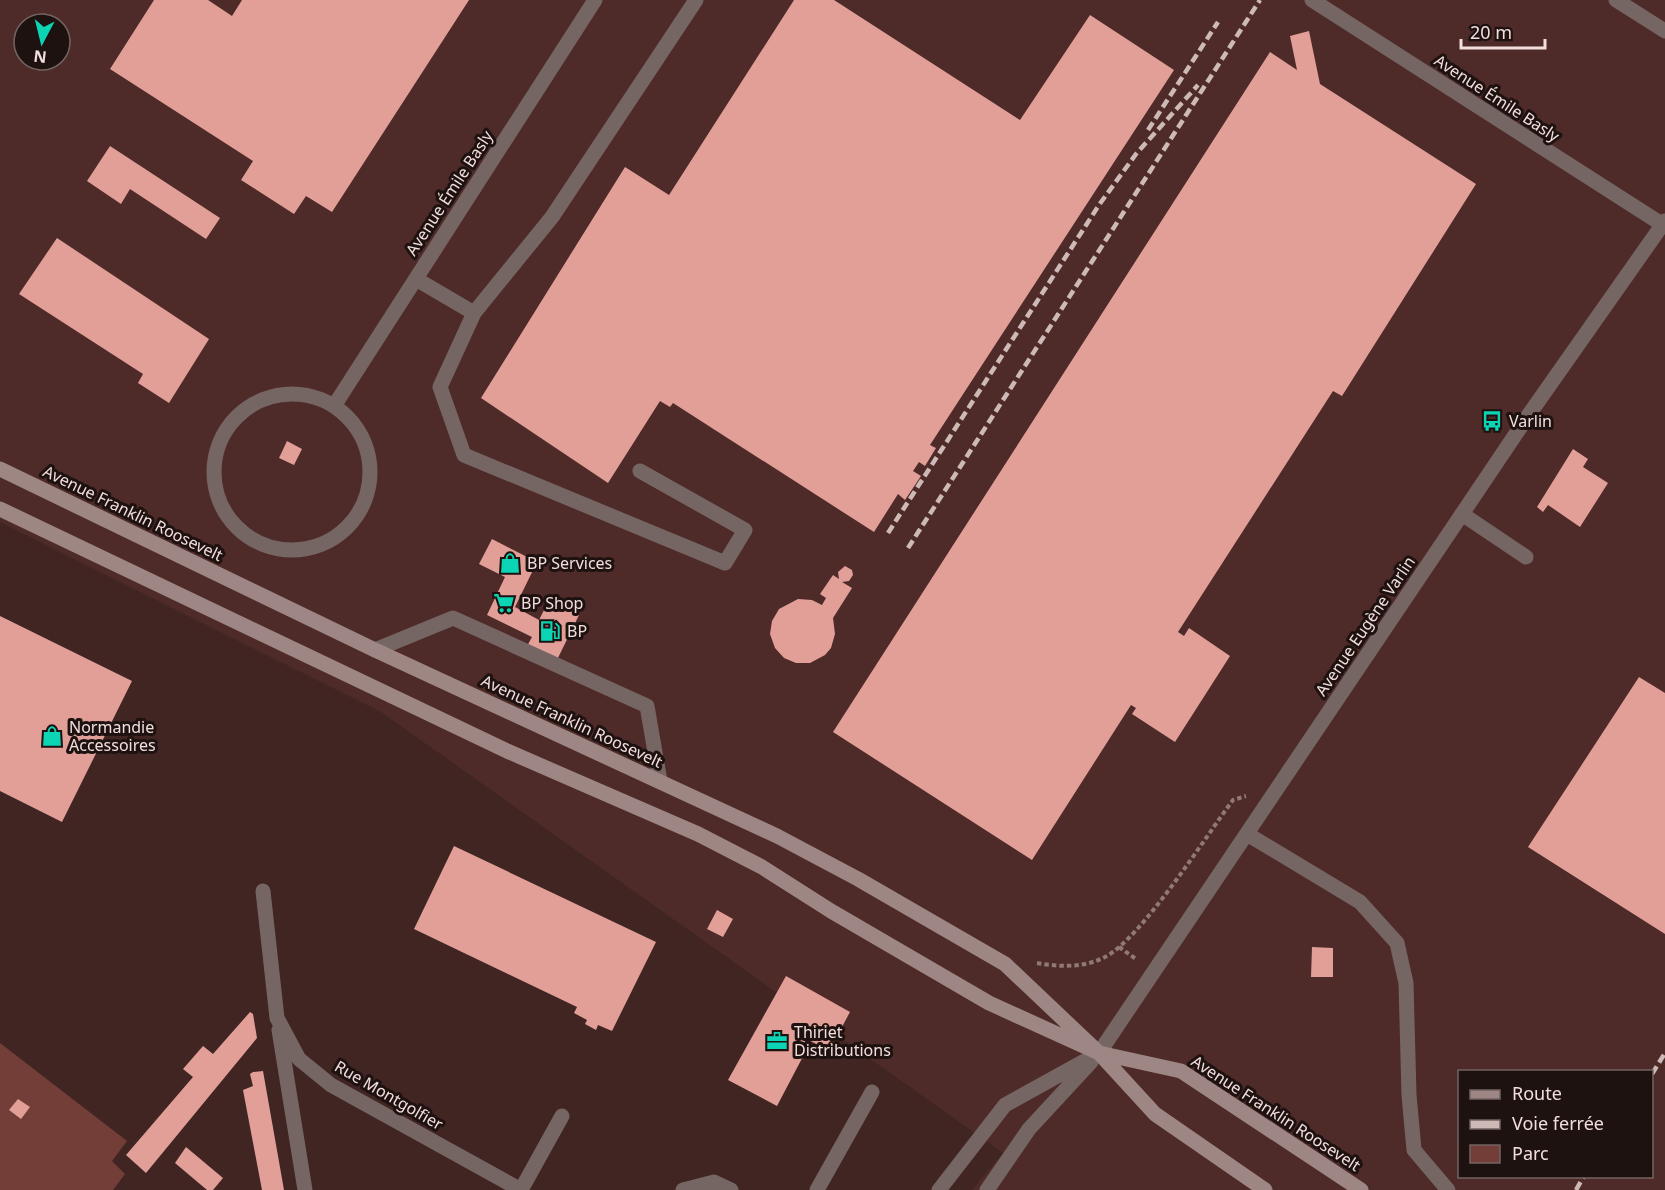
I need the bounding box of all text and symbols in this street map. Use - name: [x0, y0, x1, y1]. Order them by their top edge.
- north arrow: [12, 12, 72, 72]
- scale bar: [1461, 12, 1545, 50]
- text: 20 m: [1470, 20, 1512, 44]
- text: N: [32, 45, 48, 69]
- street label: Avenue Émile Basly: [1430, 49, 1564, 147]
- street label: Avenue Émile Basly: [400, 126, 498, 260]
- bus stop icon: Varlin: [1480, 409, 1504, 433]
- place label: Varlin: [1509, 410, 1552, 432]
- street label: Avenue Franklin Roosevelt: [39, 460, 227, 566]
- shop icon: BP Services: [498, 551, 522, 575]
- place label: BP Services: [527, 552, 612, 574]
- street label: Avenue Eugène Varlin: [1310, 552, 1420, 700]
- supermarket icon: BP Shop: [492, 591, 516, 615]
- place label: BP Shop: [521, 592, 583, 614]
- fuel station icon: BP: [538, 619, 562, 643]
- place label: BP: [567, 620, 587, 642]
- street label: Avenue Franklin Roosevelt: [478, 669, 666, 773]
- place label: Normandie Accessoires: [69, 716, 156, 756]
- shop icon: Normandie Accessoires: [40, 724, 64, 748]
- place label: Thiriet Distributions: [794, 1021, 891, 1061]
- office icon: Thiriet Distributions: [765, 1029, 789, 1053]
- street label: Avenue Franklin Roosevelt: [1187, 1050, 1365, 1176]
- street label: Rue Montgolfier: [331, 1055, 448, 1135]
- legend: [1458, 1070, 1653, 1178]
- text: Route: [1512, 1081, 1562, 1105]
- text: Voie ferrée: [1512, 1111, 1604, 1135]
- text: Parc: [1512, 1141, 1549, 1165]

